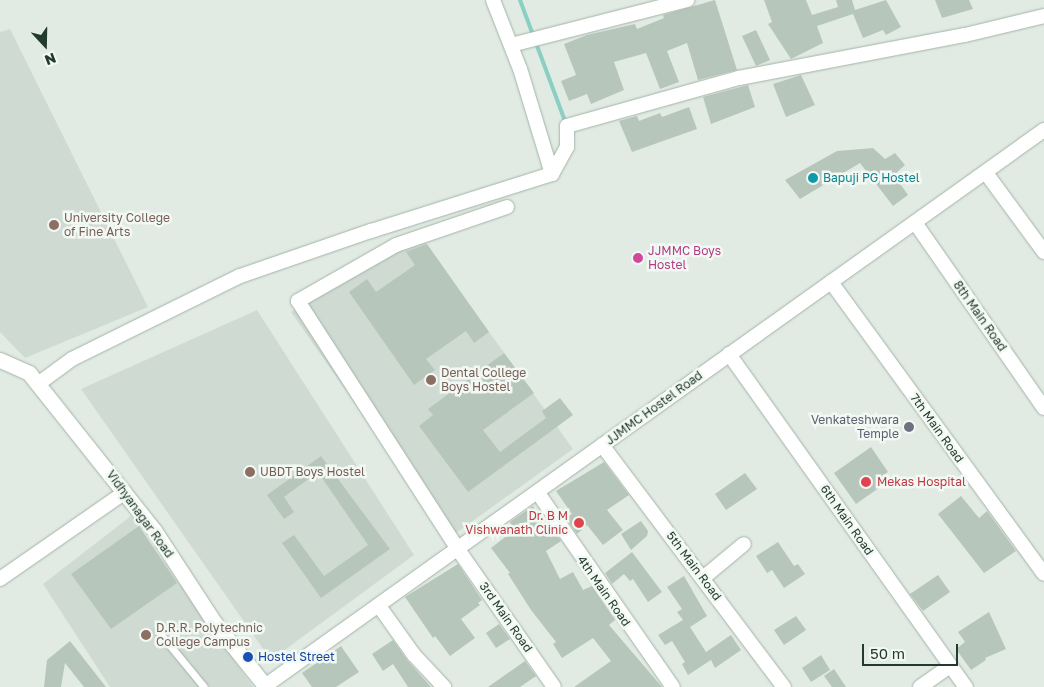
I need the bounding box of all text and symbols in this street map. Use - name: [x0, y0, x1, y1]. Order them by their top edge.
- north arrow: [20, 20, 70, 70]
- text: N: [43, 50, 59, 69]
- place label: Bapuji PG Hostel: [823, 171, 919, 185]
- marker: Bapuji PG Hostel: [807, 172, 819, 184]
- place label: University College of Fine Arts: [64, 211, 170, 239]
- marker: University College of Fine Arts: [48, 219, 60, 231]
- place label: JJMMC Boys Hostel: [648, 244, 721, 272]
- marker: JJMMC Boys Hostel: [632, 252, 644, 264]
- street label: 8th Main Road: [950, 278, 1010, 354]
- place label: Dental College Boys Hostel: [441, 366, 526, 394]
- street label: JJMMC Hostel Road: [603, 368, 705, 448]
- marker: Dental College Boys Hostel: [425, 374, 437, 386]
- street label: 7th Main Road: [907, 391, 967, 465]
- place label: Venkateshwara Temple: [811, 413, 899, 441]
- marker: Venkateshwara Temple: [903, 421, 915, 433]
- place label: UBDT Boys Hostel: [260, 465, 365, 479]
- marker: UBDT Boys Hostel: [244, 466, 256, 478]
- street label: Vidhyanagar Road: [104, 468, 176, 560]
- marker: Mekas Hospital: [859, 475, 873, 489]
- place label: Mekas Hospital: [877, 475, 966, 489]
- street label: 6th Main Road: [817, 482, 877, 558]
- place label: Dr. B M Vishwanath Clinic: [465, 509, 568, 537]
- marker: Dr. B M Vishwanath Clinic: [572, 516, 586, 530]
- street label: 5th Main Road: [664, 529, 724, 603]
- street label: 4th Main Road: [574, 553, 634, 629]
- street label: 3rd Main Road: [477, 579, 535, 655]
- place label: D.R.R. Polytechnic College Campus: [156, 621, 263, 649]
- marker: D.R.R. Polytechnic College Campus: [140, 629, 152, 641]
- scale bar: [864, 634, 960, 666]
- text: 50 m: [870, 644, 905, 662]
- place label: Hostel Street: [258, 650, 335, 664]
- marker: Hostel Street: [242, 651, 254, 663]

